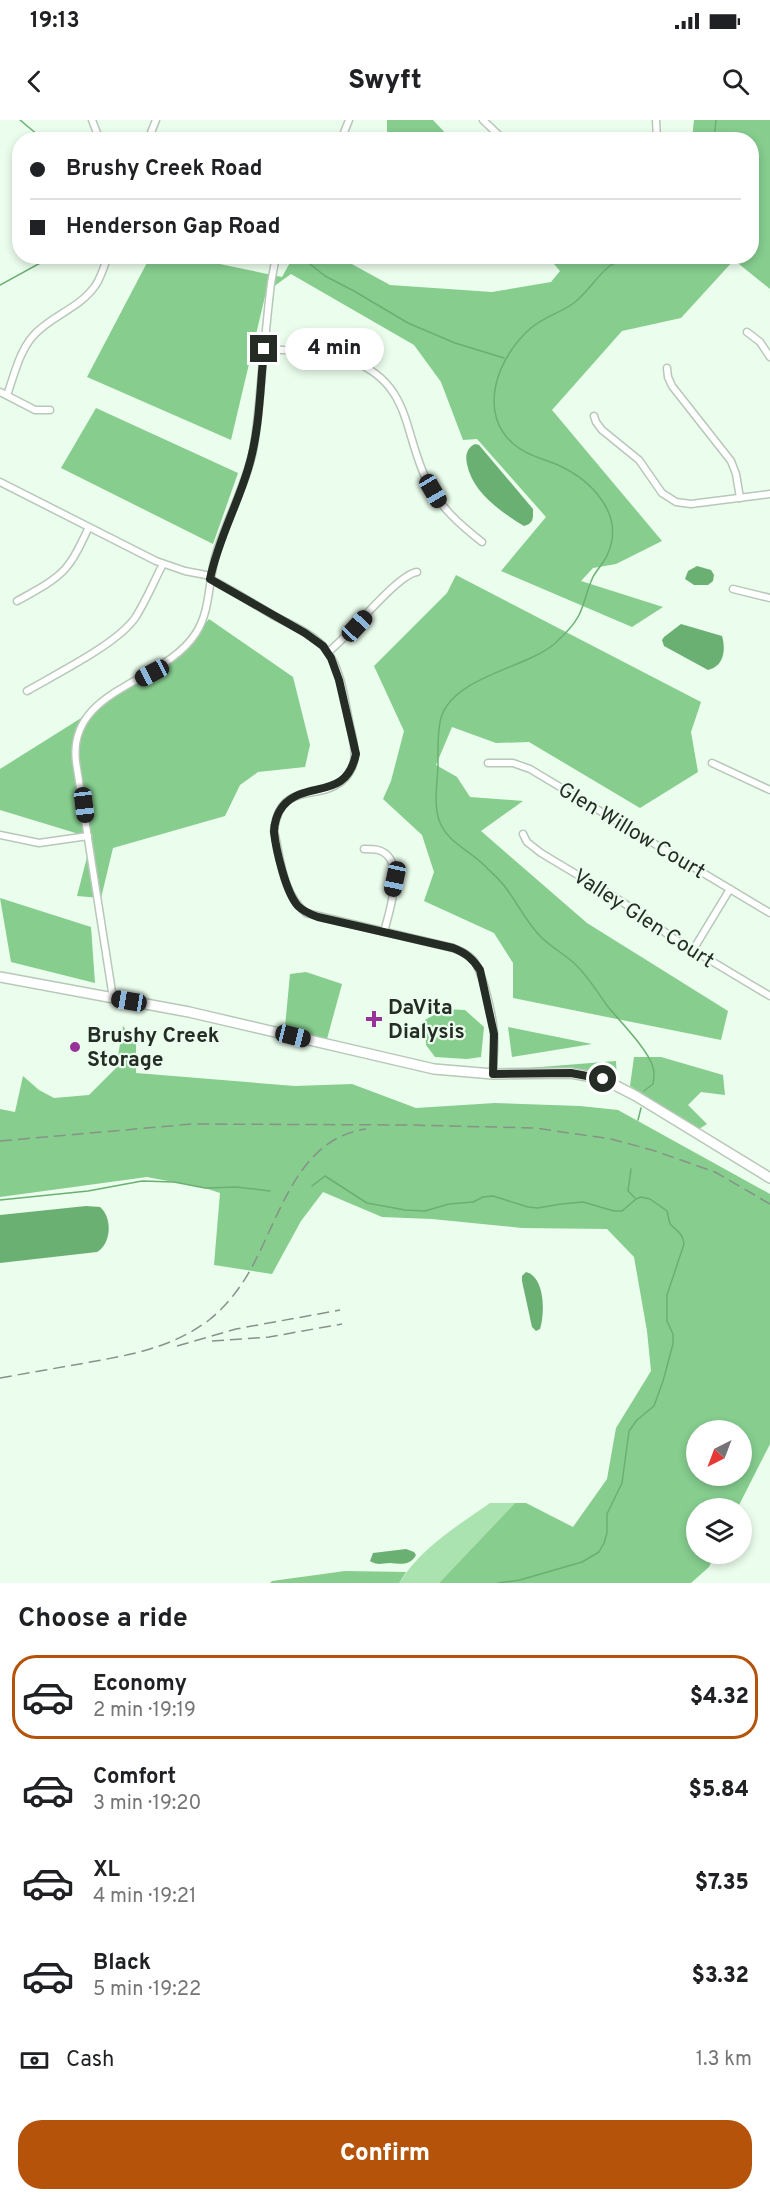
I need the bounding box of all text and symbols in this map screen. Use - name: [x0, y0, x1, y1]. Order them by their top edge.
- text: 19:13: [30, 8, 80, 35]
- text: Swyft: [348, 64, 422, 98]
- icon: back: [18, 65, 51, 98]
- icon: search: [719, 65, 752, 98]
- text: Brushy Creek Road: [66, 156, 263, 183]
- text: Henderson Gap Road: [66, 214, 280, 241]
- callout: 4 min: [285, 328, 384, 370]
- route end: [250, 335, 277, 362]
- text: 4 min: [308, 336, 361, 362]
- car: [416, 471, 450, 511]
- car: [338, 607, 376, 645]
- car: [132, 657, 172, 689]
- street label: Glen Willow Court: [553, 777, 710, 886]
- car: [73, 786, 95, 824]
- car: [382, 860, 408, 898]
- street label: Valley Glen Court: [567, 863, 719, 975]
- car: [110, 989, 148, 1013]
- place label: DaVita Dialysis: [388, 995, 465, 1046]
- marker: DaVita Dialysis: [365, 1010, 383, 1028]
- place label: Brushy Creek Storage: [87, 1023, 220, 1074]
- car: [273, 1023, 313, 1049]
- marker: Brushy Creek Storage: [68, 1040, 82, 1054]
- route start: [589, 1065, 616, 1092]
- north arrow: [686, 1420, 752, 1486]
- map controls: [686, 1420, 752, 1564]
- button: layers: [686, 1498, 752, 1564]
- text: Choose a ride: [18, 1602, 188, 1636]
- icon: car: [21, 1670, 75, 1724]
- text: Economy: [93, 1671, 187, 1698]
- text: $4.32: [690, 1684, 749, 1711]
- text: 2 min · 19:19: [93, 1698, 196, 1724]
- icon: car: [21, 1763, 75, 1817]
- text: Comfort: [93, 1764, 176, 1791]
- text: $5.84: [688, 1777, 749, 1804]
- text: 3 min · 19:20: [93, 1791, 201, 1817]
- icon: car: [21, 1856, 75, 1910]
- text: XL: [93, 1857, 120, 1884]
- text: $7.35: [695, 1870, 749, 1897]
- text: 4 min · 19:21: [93, 1884, 196, 1910]
- icon: car: [21, 1949, 75, 2003]
- text: Black: [93, 1950, 151, 1977]
- text: $3.32: [691, 1963, 749, 1990]
- text: 5 min · 19:22: [93, 1977, 201, 2003]
- icon: cash: [18, 2044, 51, 2077]
- text: Cash: [66, 2047, 115, 2074]
- text: 1.3 km: [696, 2047, 752, 2073]
- button: Confirm: [18, 2120, 752, 2189]

